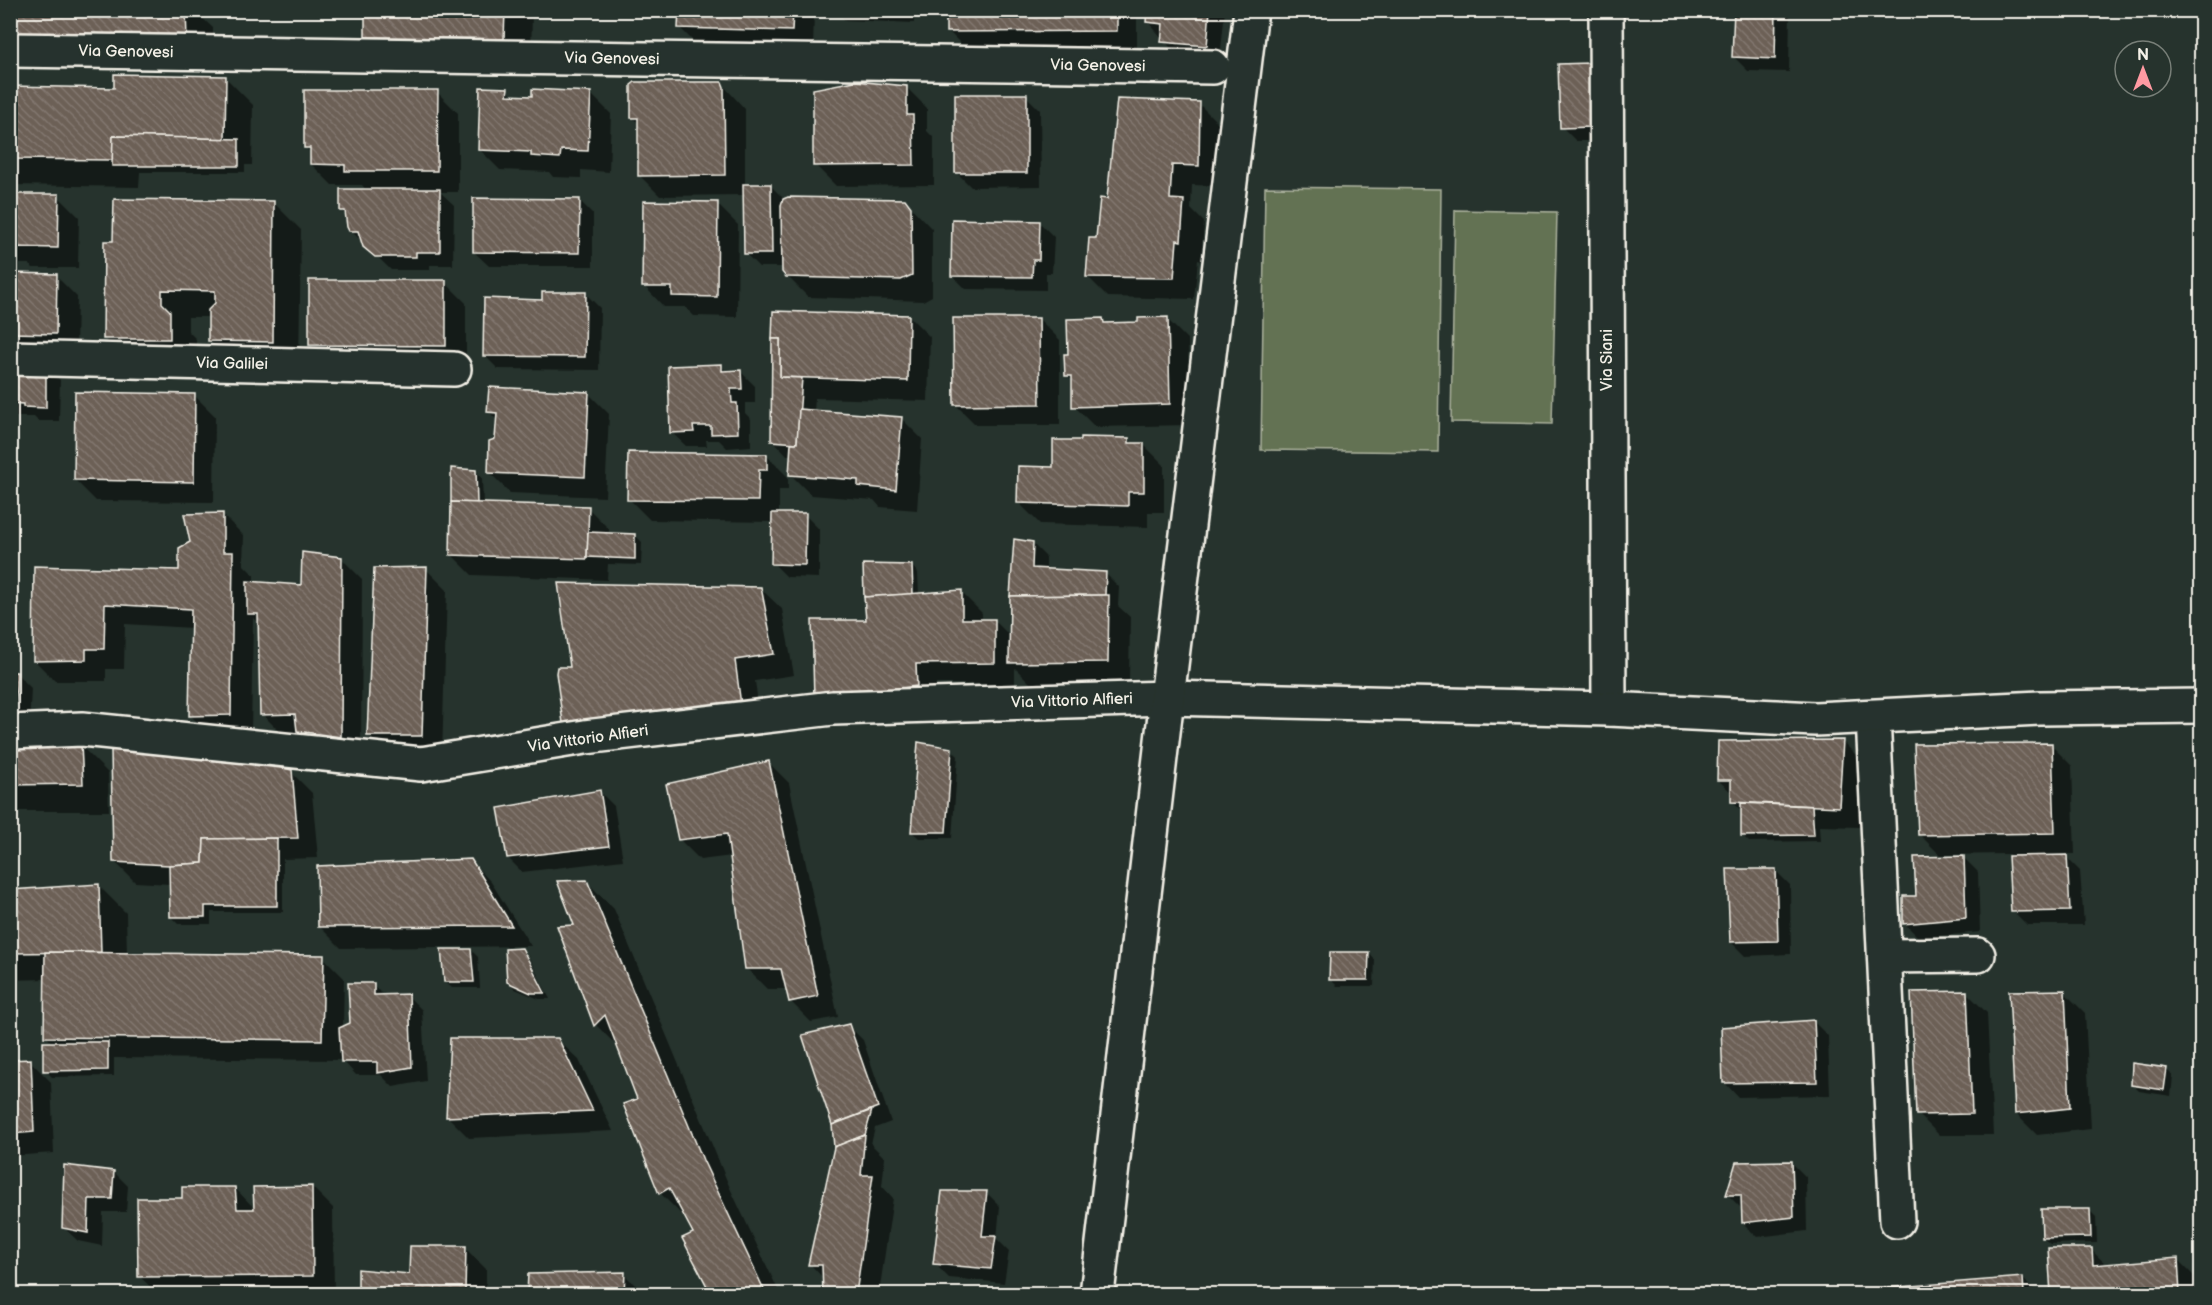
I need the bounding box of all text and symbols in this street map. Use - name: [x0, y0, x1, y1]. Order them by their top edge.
- north arrow: [2113, 39, 2173, 99]
- street label: Via Genovesi: [78, 42, 174, 62]
- text: N: [2137, 46, 2149, 65]
- street label: Via Genovesi: [564, 49, 660, 69]
- street label: Via Genovesi: [1050, 56, 1146, 76]
- street label: Via Siani: [1598, 329, 1617, 391]
- street label: Via Galilei: [196, 354, 268, 374]
- street label: Via Vittorio Alfieri: [1011, 689, 1133, 713]
- street label: Via Vittorio Alfieri: [526, 721, 650, 757]

